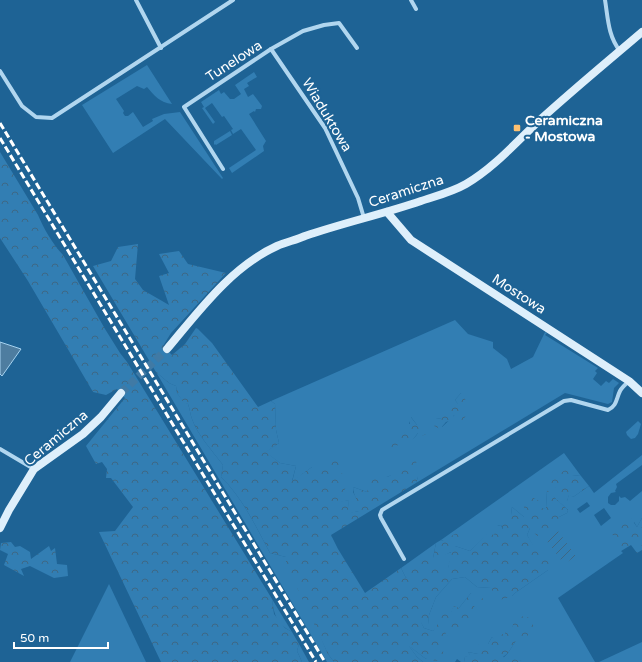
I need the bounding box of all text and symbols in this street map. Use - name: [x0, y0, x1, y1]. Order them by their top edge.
- street label: Tunelowa: [203, 37, 265, 85]
- street label: Wiaduktowa: [298, 75, 356, 155]
- place label: Ceramiczna - Mostowa: [525, 112, 603, 145]
- marker: Ceramiczna - Mostowa: [512, 123, 522, 133]
- street label: Ceramiczna: [366, 171, 446, 211]
- street label: Mostowa: [489, 270, 549, 318]
- street label: Ceramiczna: [21, 406, 91, 470]
- scale bar: [14, 624, 108, 650]
- text: 50 m: [20, 631, 49, 645]

